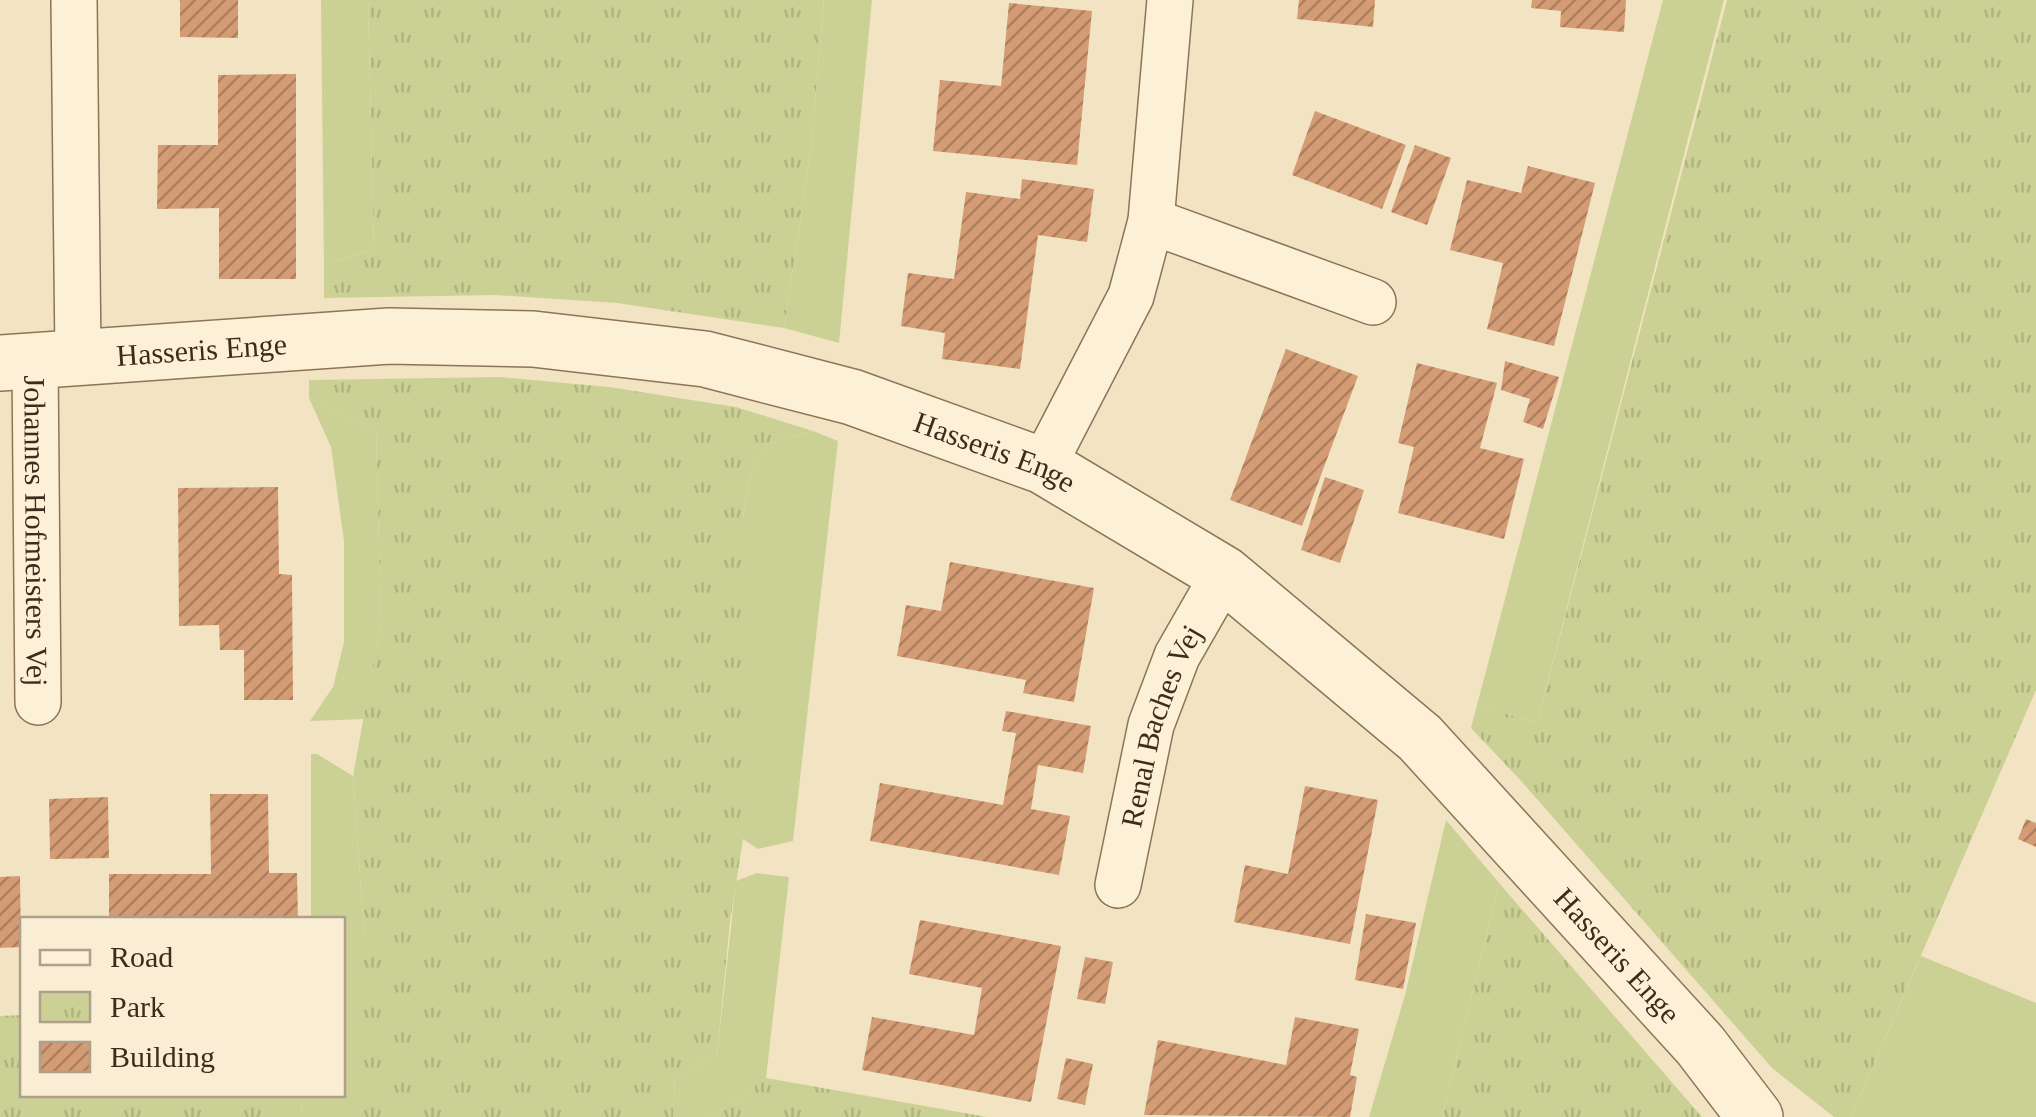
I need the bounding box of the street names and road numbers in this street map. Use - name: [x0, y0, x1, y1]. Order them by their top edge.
- street label: Hasseris Enge: [115, 327, 288, 371]
- street label: Johannes Hofmeisters Vej: [19, 375, 54, 687]
- street label: Hasseris Enge: [910, 404, 1082, 498]
- street label: Renal Baches Vej: [1114, 619, 1208, 830]
- street label: Hasseris Enge: [1548, 881, 1688, 1029]

